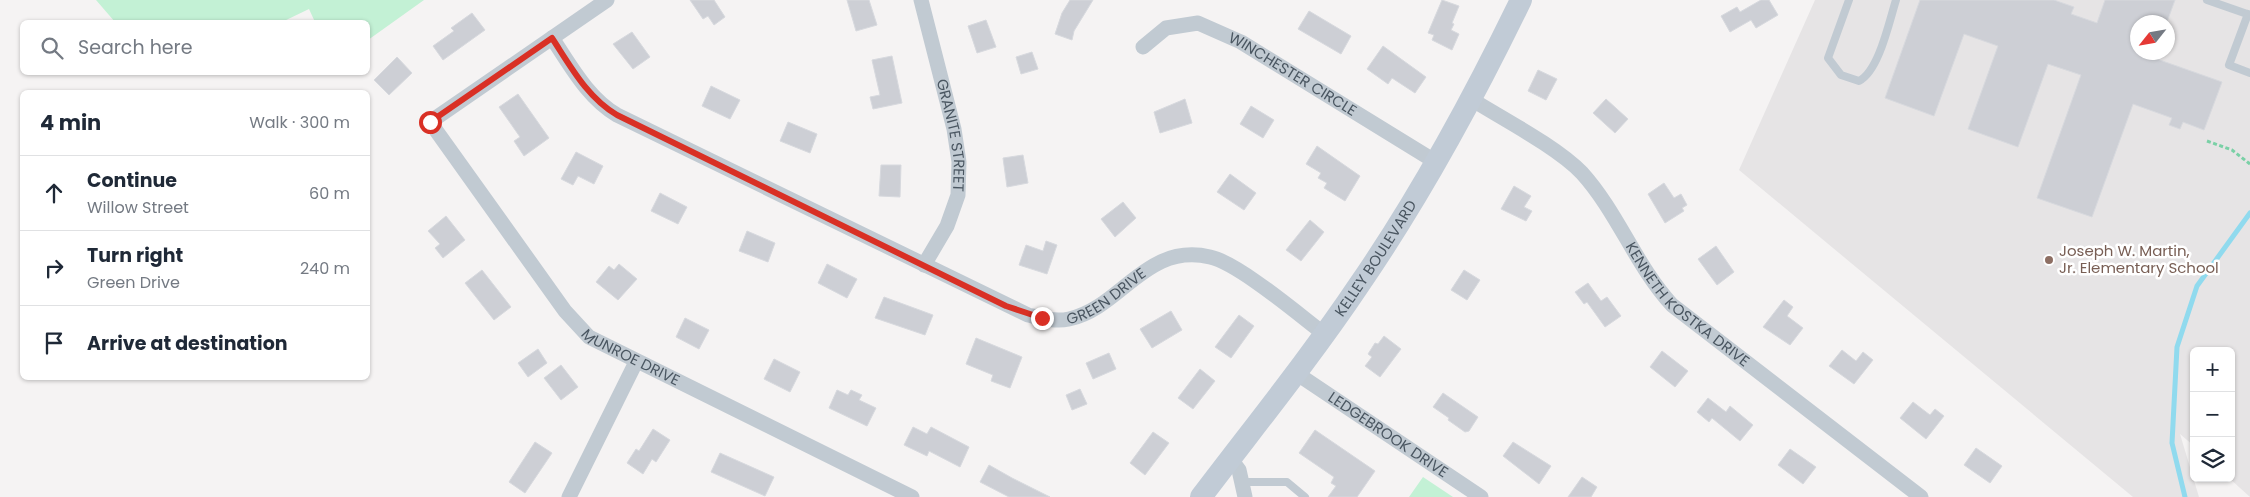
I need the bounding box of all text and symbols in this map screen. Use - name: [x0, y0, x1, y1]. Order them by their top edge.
- north arrow: [2130, 15, 2175, 60]
- search box: [20, 20, 370, 75]
- street label: WINCHESTER CIRCLE: [1226, 27, 1361, 121]
- icon: search: [38, 34, 66, 62]
- text: Search here: [78, 34, 192, 61]
- street label: GRANITE STREET: [932, 76, 970, 192]
- text: 4 min: [40, 108, 101, 137]
- text: Walk · 300 m: [249, 111, 350, 134]
- route start: [419, 111, 442, 134]
- text: Continue: [87, 167, 177, 194]
- icon: ahead: [40, 179, 68, 207]
- text: 60 m: [309, 182, 350, 205]
- text: Willow Street: [87, 196, 189, 219]
- street label: KELLEY BOULEVARD: [1329, 196, 1421, 321]
- street label: KENNETH KOSTKA DRIVE: [1621, 238, 1754, 371]
- place label: Joseph W. Martin, Jr. Elementary School: [2059, 240, 2219, 278]
- text: Turn right: [87, 242, 183, 269]
- icon: right: [40, 254, 68, 282]
- marker: Joseph W. Martin, Jr. Elementary School: [2043, 254, 2055, 266]
- text: 240 m: [300, 257, 350, 280]
- street label: GREEN DRIVE: [1064, 263, 1150, 329]
- text: Green Drive: [87, 271, 180, 294]
- route end: [1031, 307, 1054, 330]
- street label: MUNROE DRIVE: [577, 324, 684, 390]
- icon: arrive: [40, 329, 68, 357]
- text: Arrive at destination: [87, 330, 288, 357]
- map controls: [2190, 347, 2235, 482]
- button: +: [2190, 347, 2235, 392]
- street label: LEDGEBROOK DRIVE: [1324, 387, 1453, 482]
- button: −: [2190, 392, 2235, 437]
- button: layers: [2190, 437, 2235, 482]

